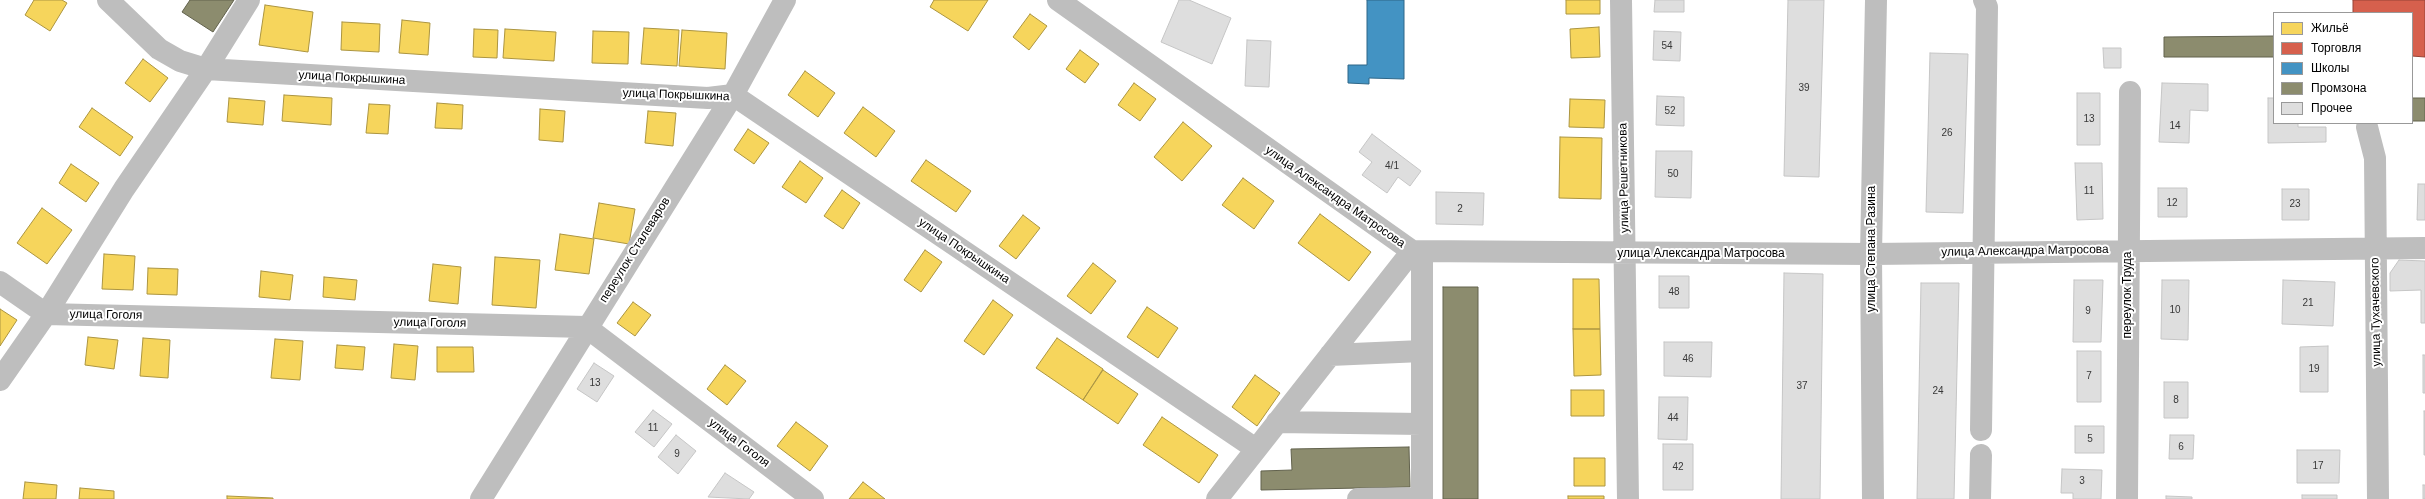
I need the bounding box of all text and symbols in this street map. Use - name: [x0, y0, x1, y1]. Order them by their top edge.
- legend: [2273, 12, 2413, 124]
- text: Жильё: [2311, 21, 2349, 35]
- house number: 54: [1661, 40, 1673, 52]
- text: Торговля: [2311, 41, 2361, 55]
- text: Школы: [2311, 61, 2349, 75]
- street label: улица Покрышкина: [298, 68, 406, 88]
- text: Промзона: [2311, 81, 2366, 95]
- house number: 39: [1798, 82, 1810, 94]
- street label: улица Покрышкина: [622, 86, 730, 104]
- text: Прочее: [2311, 101, 2352, 115]
- house number: 52: [1664, 105, 1676, 117]
- house number: 13: [2083, 113, 2095, 125]
- house number: 14: [2169, 120, 2181, 132]
- street label: улица Решетникова: [1616, 123, 1632, 233]
- house number: 26: [1941, 127, 1953, 139]
- street label: улица Александра Матросова: [1262, 143, 1408, 251]
- house number: 4/1: [1385, 160, 1399, 172]
- house number: 50: [1667, 168, 1679, 180]
- house number: 11: [2084, 185, 2094, 197]
- street label: улица Степана Разина: [1865, 186, 1879, 312]
- street label: переулок Сталеваров: [597, 195, 673, 305]
- house number: 12: [2166, 197, 2178, 209]
- house number: 23: [2289, 198, 2301, 210]
- house number: 2: [1457, 203, 1463, 215]
- street label: улица Покрышкина: [916, 215, 1012, 287]
- street label: улица Александра Матросова: [1941, 242, 2109, 260]
- street label: улица Александра Матросова: [1617, 247, 1785, 261]
- street label: переулок Труда: [2121, 252, 2135, 338]
- street label: улица Тухачевского: [2368, 257, 2384, 367]
- house number: 48: [1668, 286, 1680, 298]
- house number: 21: [2302, 297, 2314, 309]
- house number: 10: [2169, 304, 2181, 316]
- house number: 9: [2085, 305, 2091, 317]
- street label: улица Гоголя: [70, 307, 142, 323]
- street label: улица Гоголя: [394, 315, 466, 331]
- house number: 46: [1682, 353, 1694, 365]
- house number: 19: [2308, 363, 2320, 375]
- house number: 7: [2086, 370, 2092, 382]
- house number: 13: [589, 377, 601, 389]
- house number: 37: [1796, 380, 1808, 392]
- house number: 24: [1932, 385, 1944, 397]
- house number: 8: [2173, 394, 2179, 406]
- house number: 44: [1667, 412, 1679, 424]
- street label: улица Гоголя: [706, 415, 772, 471]
- house number: 11: [648, 422, 658, 434]
- house number: 5: [2087, 433, 2093, 445]
- house number: 6: [2178, 441, 2184, 453]
- house number: 9: [674, 448, 680, 460]
- house number: 17: [2312, 460, 2324, 472]
- house number: 42: [1672, 461, 1684, 473]
- house number: 3: [2079, 475, 2085, 487]

